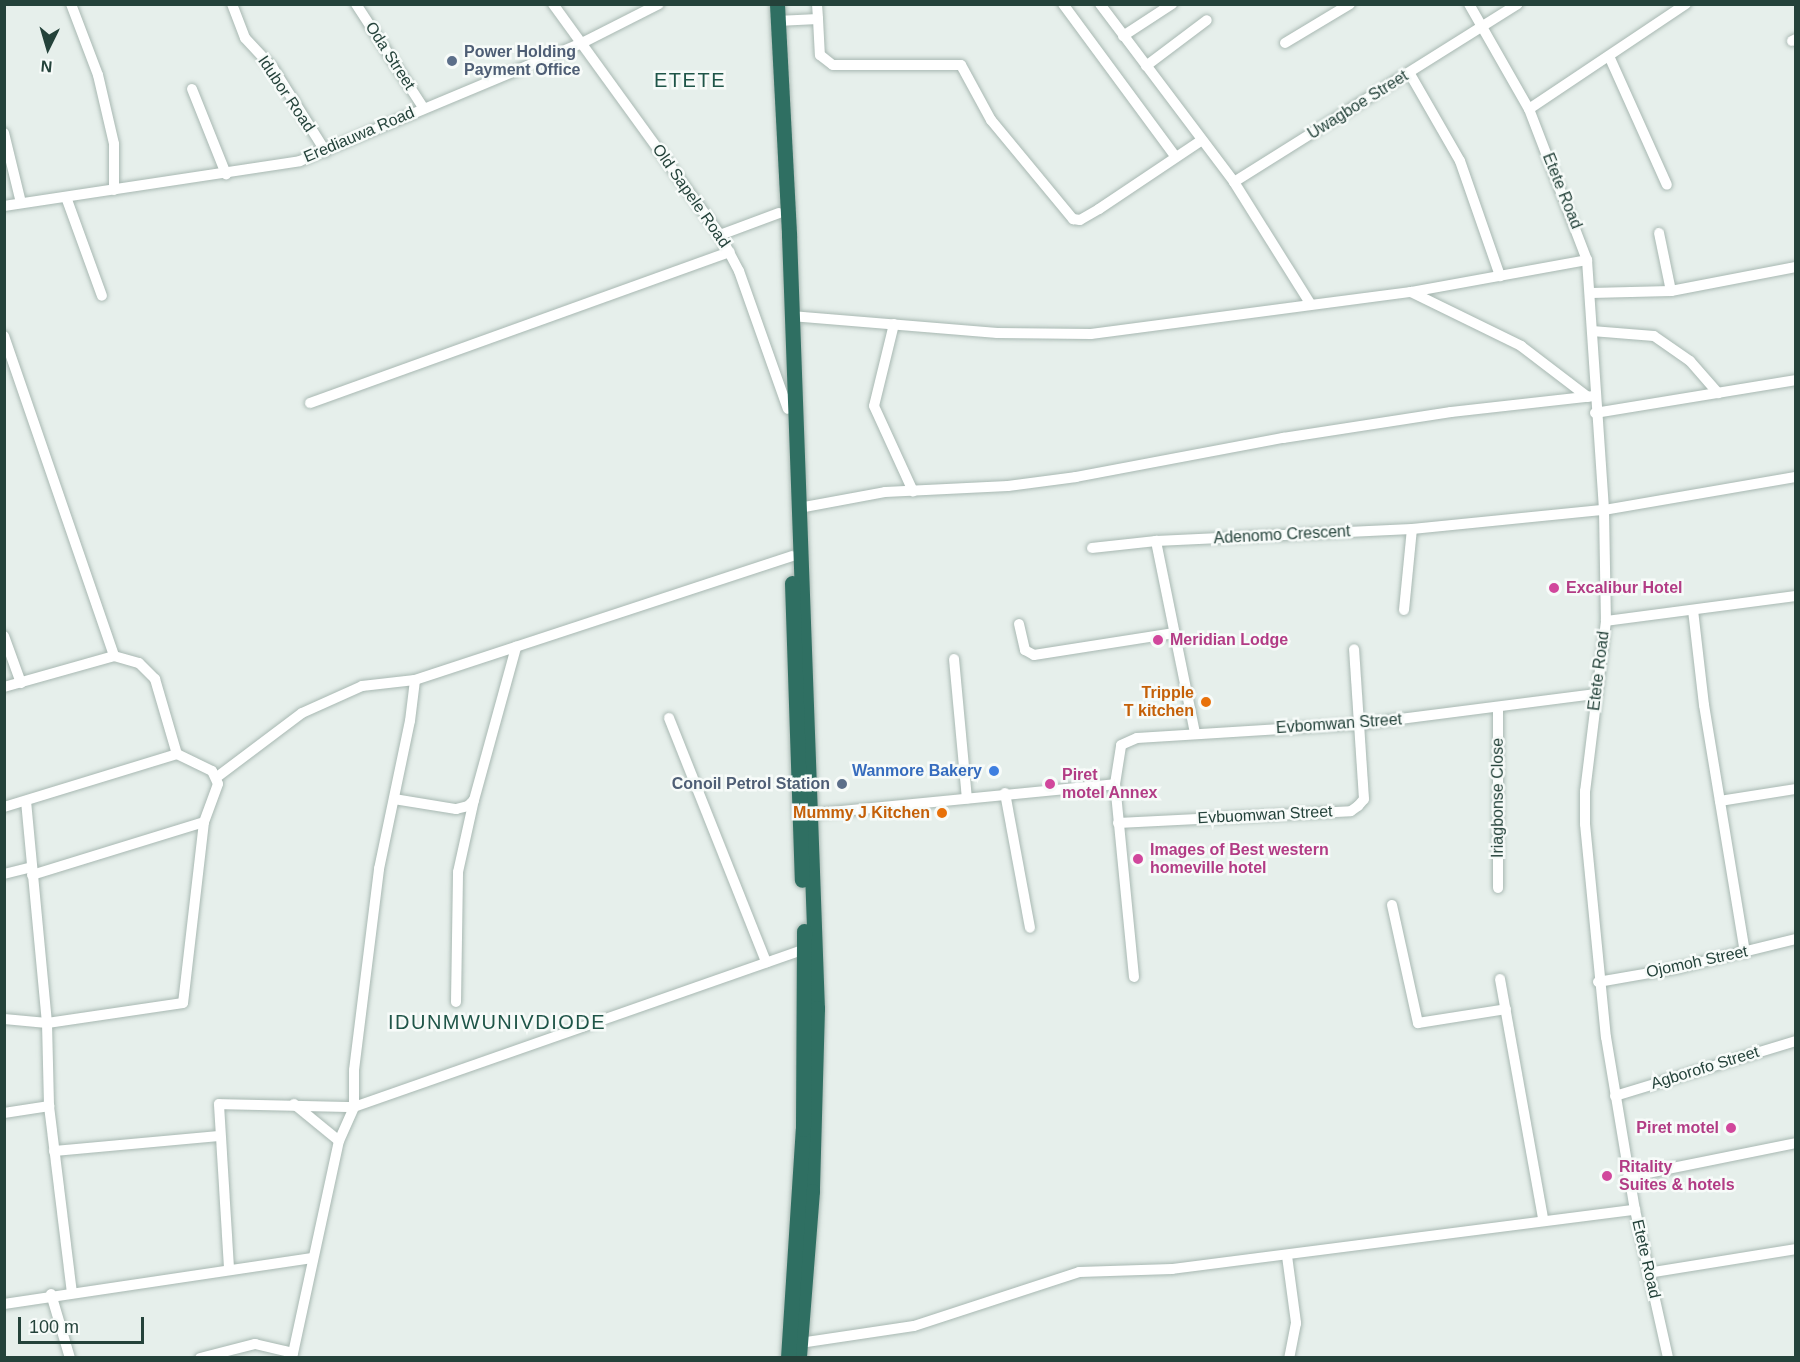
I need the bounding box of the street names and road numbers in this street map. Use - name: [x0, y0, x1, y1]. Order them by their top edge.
- street label: Oda Street: [361, 18, 419, 94]
- street label: Idubor Road: [253, 52, 319, 136]
- street label: Uwagboe Street: [1304, 66, 1412, 144]
- street label: Erediauwa Road: [301, 103, 417, 167]
- street label: Old Sapele Road: [648, 141, 734, 251]
- street label: Etete Road: [1538, 150, 1586, 232]
- street label: Adenomo Crescent: [1213, 522, 1351, 548]
- street label: Etete Road: [1585, 630, 1613, 712]
- street label: Evbomwan Street: [1275, 710, 1403, 738]
- street label: Iriagbonse Close: [1488, 738, 1508, 858]
- street label: Evbuomwan Street: [1197, 802, 1333, 828]
- street label: Ojomoh Street: [1645, 942, 1749, 982]
- street label: Agborofo Street: [1649, 1042, 1761, 1094]
- street label: Etete Road: [1628, 1218, 1664, 1300]

